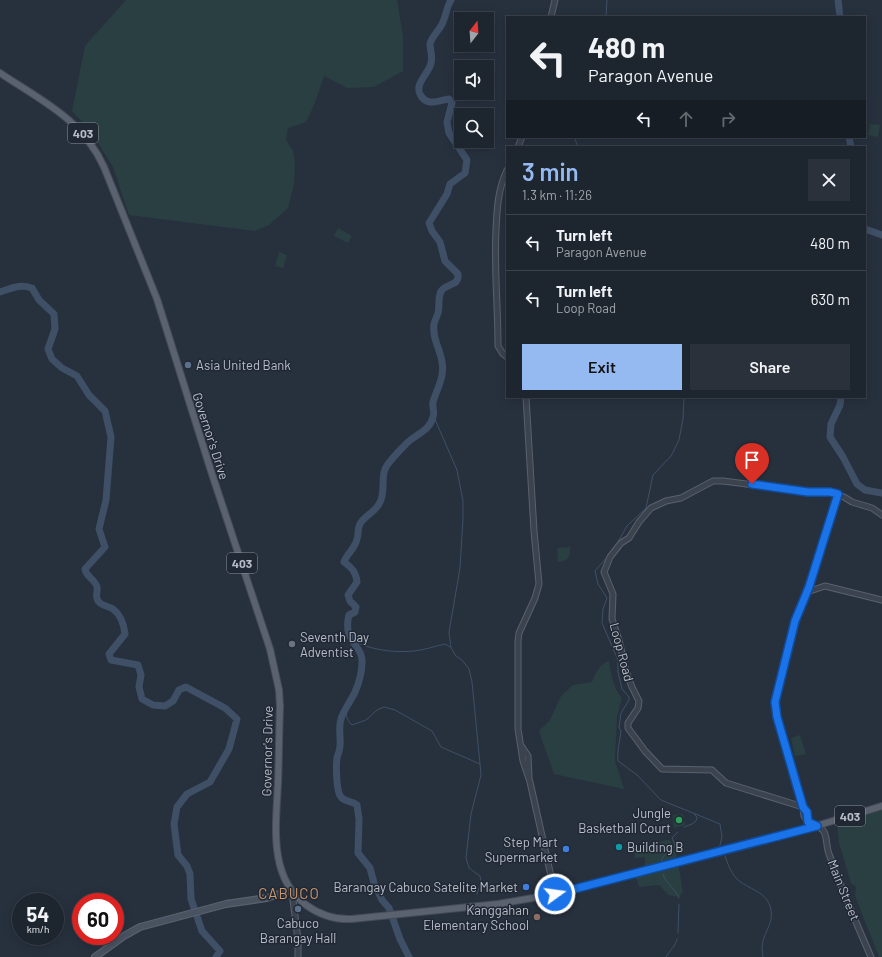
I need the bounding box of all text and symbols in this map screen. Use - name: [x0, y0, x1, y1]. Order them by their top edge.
- north arrow: [454, 12, 494, 52]
- map controls: [454, 12, 494, 148]
- text: 480 m: [588, 30, 665, 64]
- icon: left: [522, 32, 574, 84]
- button: sound: [454, 60, 494, 100]
- text: Paragon Avenue: [588, 64, 713, 86]
- button: search: [454, 108, 494, 148]
- icon: left: [633, 108, 655, 130]
- icon: ahead: [675, 108, 697, 130]
- icon: right: [717, 108, 739, 130]
- road number: 403: [68, 123, 98, 143]
- text: 3 min: [522, 157, 579, 186]
- button: close: [808, 159, 850, 201]
- text: 1.3 km · 11:26: [522, 187, 592, 203]
- text: Turn left: [556, 226, 612, 244]
- icon: left: [522, 232, 544, 254]
- text: 480 m: [810, 234, 850, 252]
- text: Paragon Avenue: [556, 244, 647, 260]
- text: Turn left: [556, 282, 612, 300]
- icon: left: [522, 288, 544, 310]
- text: 630 m: [811, 290, 850, 308]
- text: Loop Road: [556, 300, 616, 316]
- button: Exit: [522, 344, 682, 390]
- button: Share: [690, 344, 850, 390]
- place label: Asia United Bank: [196, 357, 291, 373]
- marker: Asia United Bank: [183, 360, 193, 370]
- street label: Governor's Drive: [189, 390, 233, 482]
- pin: [735, 443, 769, 484]
- icon: arrive: [741, 449, 763, 471]
- road number: 403: [227, 553, 257, 573]
- street label: Loop Road: [606, 621, 638, 683]
- place label: Seventh Day Adventist: [300, 629, 369, 660]
- marker: Seventh Day Adventist: [287, 639, 297, 649]
- street label: Governor's Drive: [258, 705, 276, 796]
- place label: Jungle Basketball Court: [578, 805, 671, 836]
- road number: 403: [835, 806, 865, 826]
- marker: Jungle Basketball Court: [674, 815, 684, 825]
- place label: Step Mart Supermarket: [485, 834, 558, 865]
- place label: Building B: [627, 839, 683, 855]
- marker: Building B: [614, 842, 624, 852]
- marker: Step Mart Supermarket: [561, 844, 571, 854]
- street label: Main Street: [825, 857, 863, 923]
- position arrow: [534, 873, 576, 915]
- place label: Barangay Cabuco Satelite Market: [333, 879, 518, 895]
- marker: Barangay Cabuco Satelite Market: [521, 882, 531, 892]
- district label: CABUCO: [258, 884, 320, 902]
- speed limit sign: 60: [72, 893, 124, 945]
- text: 54: [27, 902, 49, 926]
- place label: Kanggahan Elementary School: [423, 902, 529, 933]
- marker: Cabuco Barangay Hall: [293, 904, 303, 914]
- marker: Kanggahan Elementary School: [532, 912, 542, 922]
- place label: Cabuco Barangay Hall: [260, 915, 336, 946]
- text: km/h: [27, 923, 49, 935]

